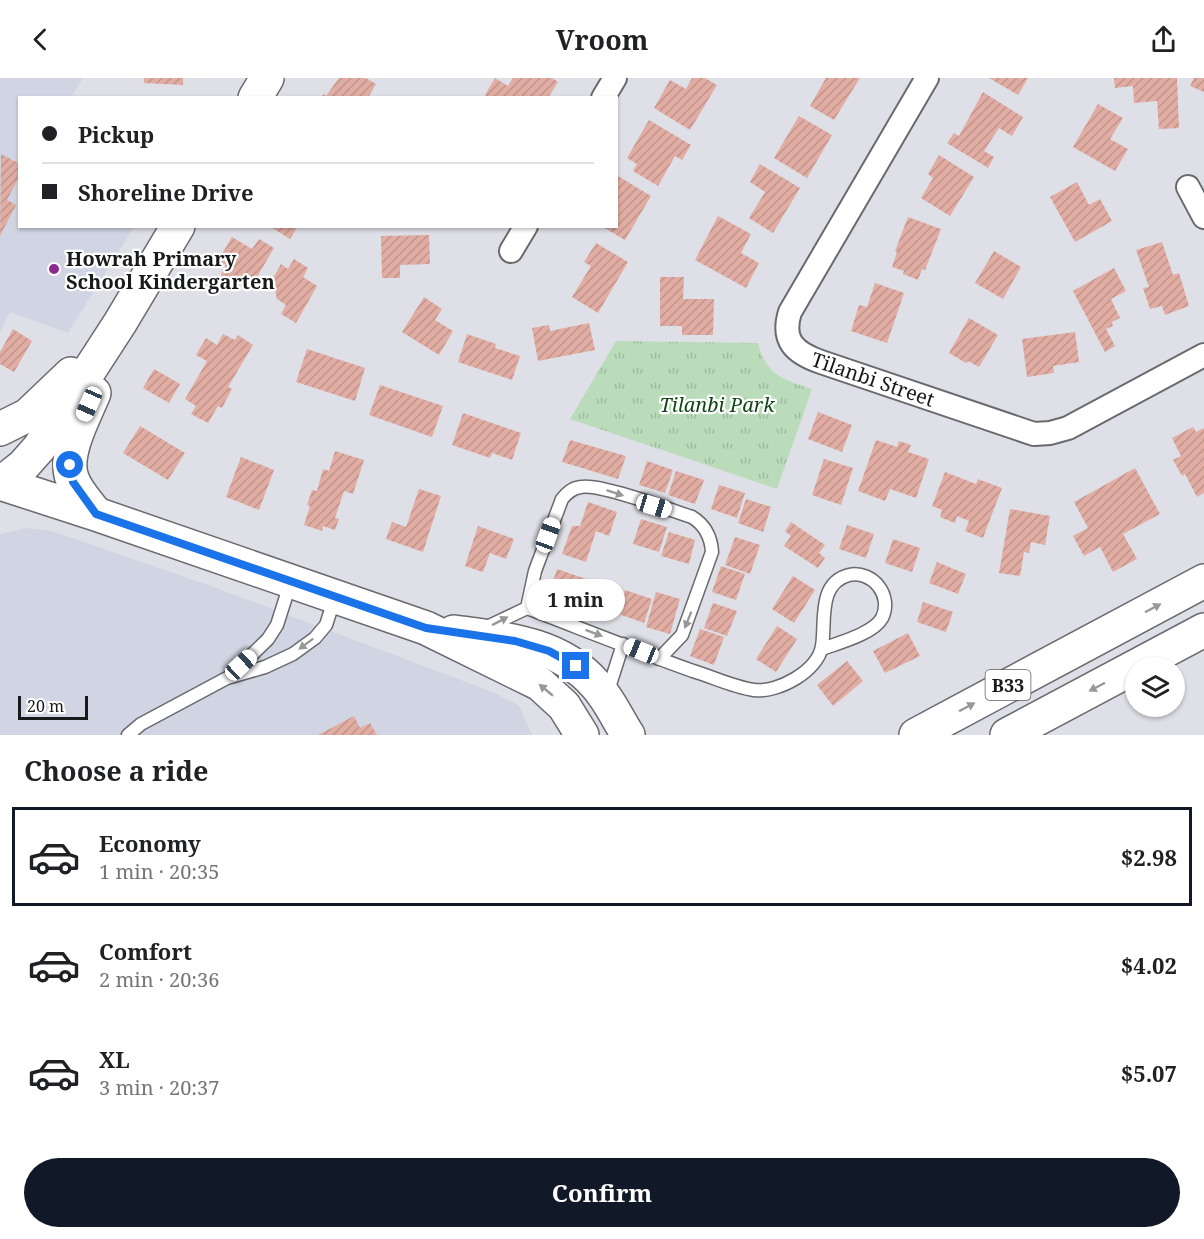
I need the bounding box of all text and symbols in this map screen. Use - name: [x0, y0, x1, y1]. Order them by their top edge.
- text: Vroom: [556, 21, 648, 58]
- icon: back: [24, 23, 57, 56]
- icon: share: [1147, 23, 1180, 56]
- text: Pickup: [78, 119, 154, 149]
- text: Shoreline Drive: [78, 177, 254, 207]
- place label: Howrah Primary School Kindergarten: [66, 245, 275, 295]
- marker: Howrah Primary School Kindergarten: [47, 262, 61, 276]
- street label: Tilanbi Street: [808, 345, 938, 413]
- car: [73, 384, 105, 424]
- park label: Tilanbi Park: [659, 391, 775, 418]
- route start: [56, 451, 83, 478]
- one-way arrow: [606, 489, 624, 498]
- car: [634, 492, 674, 520]
- car: [533, 515, 563, 555]
- callout: 1 min: [526, 579, 626, 621]
- text: 1 min: [547, 586, 604, 613]
- one-way arrow: [1144, 603, 1161, 613]
- one-way arrow: [683, 611, 692, 629]
- one-way arrow: [491, 616, 508, 626]
- one-way arrow: [586, 629, 604, 639]
- car: [621, 636, 661, 666]
- one-way arrow: [298, 638, 314, 650]
- car: [222, 646, 260, 684]
- route end: [562, 652, 589, 679]
- map controls: [1125, 657, 1185, 717]
- button: layers: [1125, 657, 1185, 717]
- road number: B33: [986, 670, 1030, 700]
- one-way arrow: [1088, 682, 1105, 692]
- one-way arrow: [538, 683, 554, 696]
- scale bar: [18, 693, 88, 720]
- text: 20 m: [27, 695, 64, 717]
- one-way arrow: [959, 702, 976, 712]
- text: Choose a ride: [24, 752, 209, 789]
- text: Economy: [99, 828, 201, 858]
- icon: car: [27, 830, 81, 884]
- text: $2.98: [1121, 842, 1177, 872]
- text: 1 min · 20:35: [99, 858, 219, 885]
- text: Comfort: [99, 936, 192, 966]
- icon: car: [27, 938, 81, 992]
- text: $4.02: [1121, 950, 1177, 980]
- text: 2 min · 20:36: [99, 966, 219, 993]
- text: XL: [99, 1044, 130, 1074]
- icon: car: [27, 1046, 81, 1100]
- text: $5.07: [1121, 1058, 1177, 1088]
- text: 3 min · 20:37: [99, 1074, 219, 1101]
- button: Confirm: [24, 1158, 1180, 1227]

